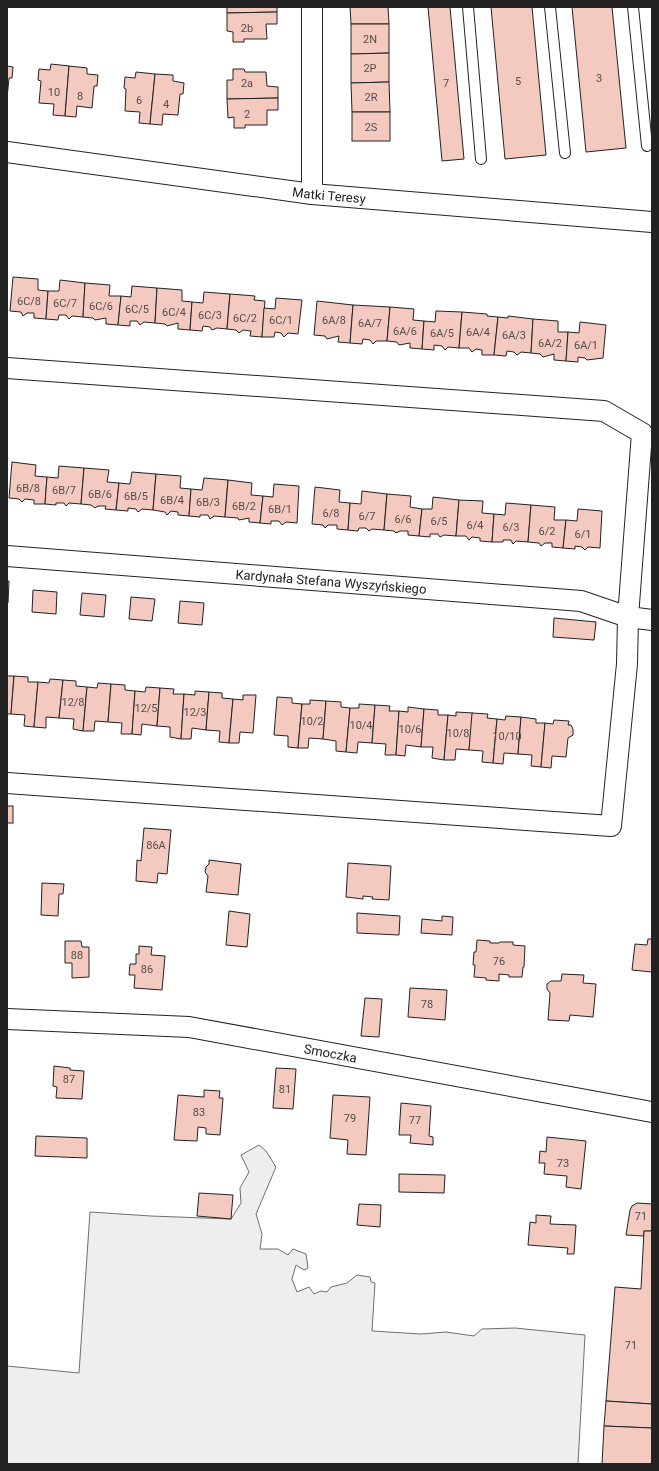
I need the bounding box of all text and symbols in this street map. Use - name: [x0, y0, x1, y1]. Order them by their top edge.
- house number: 2b: [241, 22, 253, 35]
- house number: 2N: [363, 33, 377, 46]
- house number: 2P: [363, 62, 377, 75]
- house number: 3: [596, 72, 602, 85]
- house number: 5: [515, 75, 521, 88]
- house number: 2a: [241, 77, 253, 90]
- house number: 7: [443, 77, 449, 90]
- house number: 10: [48, 86, 60, 99]
- house number: 8: [77, 90, 83, 103]
- house number: 2R: [365, 91, 378, 104]
- house number: 6: [136, 94, 142, 107]
- house number: 4: [163, 98, 169, 111]
- house number: 2: [244, 108, 250, 121]
- house number: 2S: [365, 121, 378, 134]
- street label: Matki Teresy: [291, 184, 366, 206]
- house number: 6C/8: [17, 295, 41, 308]
- house number: 6C/7: [53, 297, 77, 310]
- house number: 6C/6: [89, 300, 113, 313]
- house number: 6C/5: [125, 303, 149, 316]
- house number: 6C/4: [162, 306, 186, 319]
- house number: 6C/3: [198, 309, 222, 322]
- house number: 6C/2: [233, 312, 257, 325]
- house number: 6C/1: [269, 314, 293, 327]
- house number: 6A/8: [322, 314, 346, 327]
- house number: 6A/7: [358, 317, 382, 330]
- house number: 6A/6: [393, 325, 417, 338]
- house number: 6A/4: [466, 326, 490, 339]
- house number: 6A/5: [430, 327, 454, 340]
- house number: 6A/3: [502, 329, 526, 342]
- house number: 6A/2: [538, 337, 562, 350]
- house number: 6A/1: [574, 339, 598, 352]
- house number: 6B/8: [16, 482, 40, 495]
- house number: 6B/7: [52, 484, 76, 497]
- house number: 6B/6: [88, 488, 112, 501]
- house number: 6B/5: [124, 490, 148, 503]
- house number: 6B/4: [160, 494, 184, 507]
- house number: 6B/3: [196, 496, 220, 509]
- house number: 6B/2: [232, 500, 256, 513]
- house number: 6B/1: [268, 503, 292, 516]
- house number: 6/8: [323, 507, 339, 520]
- house number: 6/7: [359, 510, 375, 523]
- house number: 6/6: [395, 513, 411, 526]
- house number: 6/5: [431, 515, 447, 528]
- house number: 6/4: [467, 519, 483, 532]
- house number: 6/3: [503, 521, 519, 534]
- house number: 6/2: [539, 525, 555, 538]
- house number: 6/1: [575, 528, 591, 541]
- street label: Kardynała Stefana Wyszyńskiego: [235, 566, 427, 596]
- house number: 12/8: [61, 696, 85, 709]
- house number: 12/5: [134, 702, 158, 715]
- house number: 12/3: [183, 706, 207, 719]
- house number: 10/2: [300, 715, 324, 728]
- house number: 10/4: [349, 719, 373, 732]
- house number: 10/6: [398, 723, 422, 736]
- house number: 10/8: [446, 727, 470, 740]
- house number: 10/10: [492, 730, 522, 743]
- house number: 86A: [146, 839, 167, 852]
- house number: 88: [71, 949, 83, 962]
- house number: 76: [493, 955, 505, 968]
- house number: 86: [141, 963, 153, 976]
- house number: 78: [421, 998, 433, 1011]
- street label: Smoczka: [303, 1041, 358, 1065]
- house number: 87: [63, 1073, 75, 1086]
- house number: 81: [279, 1083, 291, 1096]
- house number: 83: [193, 1106, 205, 1119]
- house number: 79: [344, 1112, 356, 1125]
- house number: 77: [409, 1114, 421, 1127]
- house number: 73: [557, 1157, 569, 1170]
- house number: 71: [635, 1210, 647, 1223]
- house number: 71: [625, 1339, 637, 1352]

